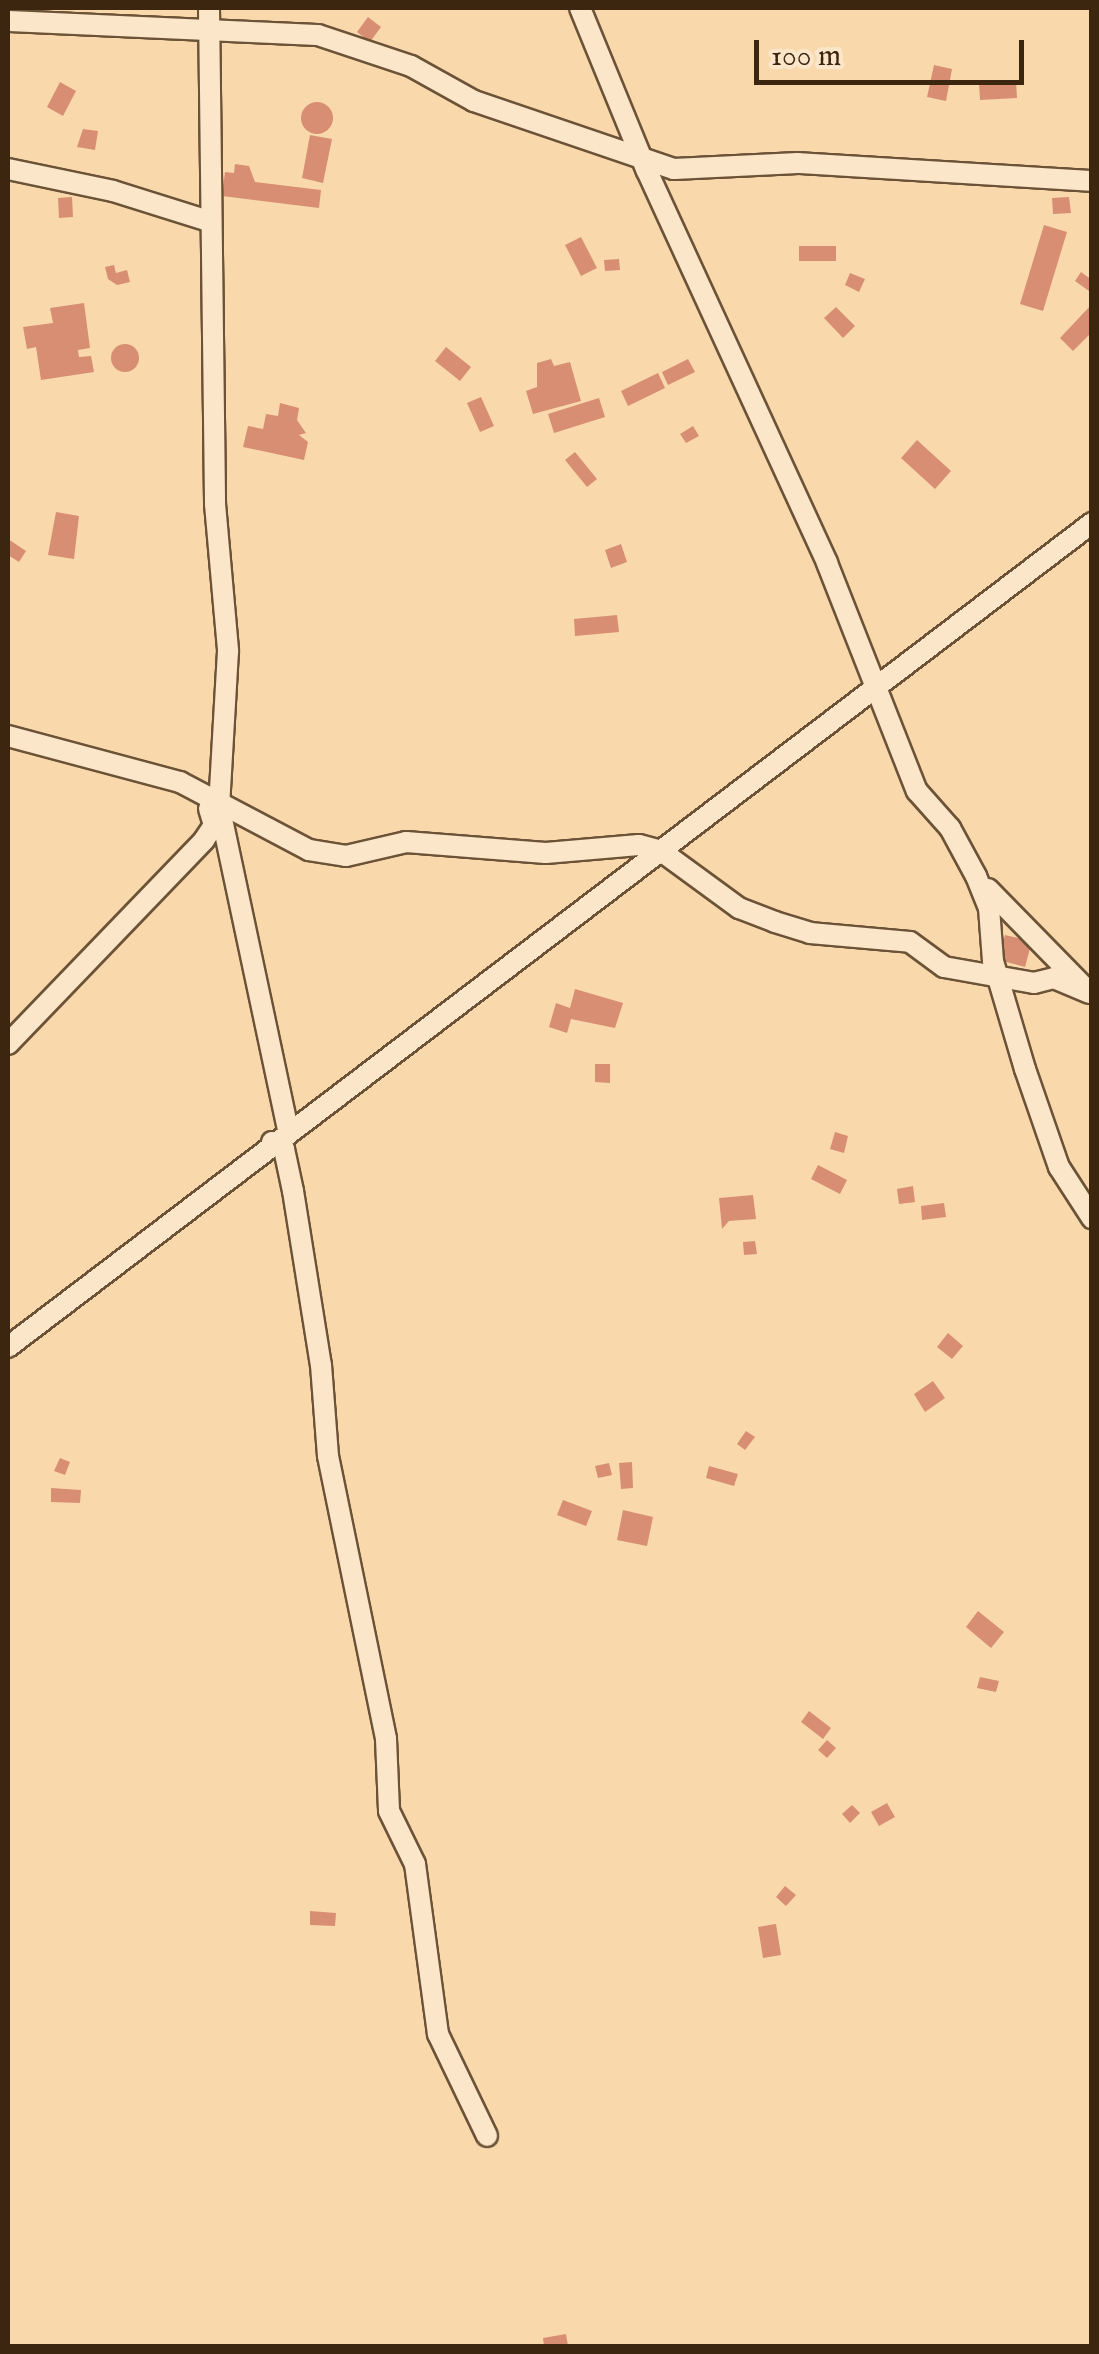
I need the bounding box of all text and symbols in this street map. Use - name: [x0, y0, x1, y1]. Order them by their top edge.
- scale bar: [759, 20, 1029, 82]
- text: 100 m: [771, 38, 841, 76]

